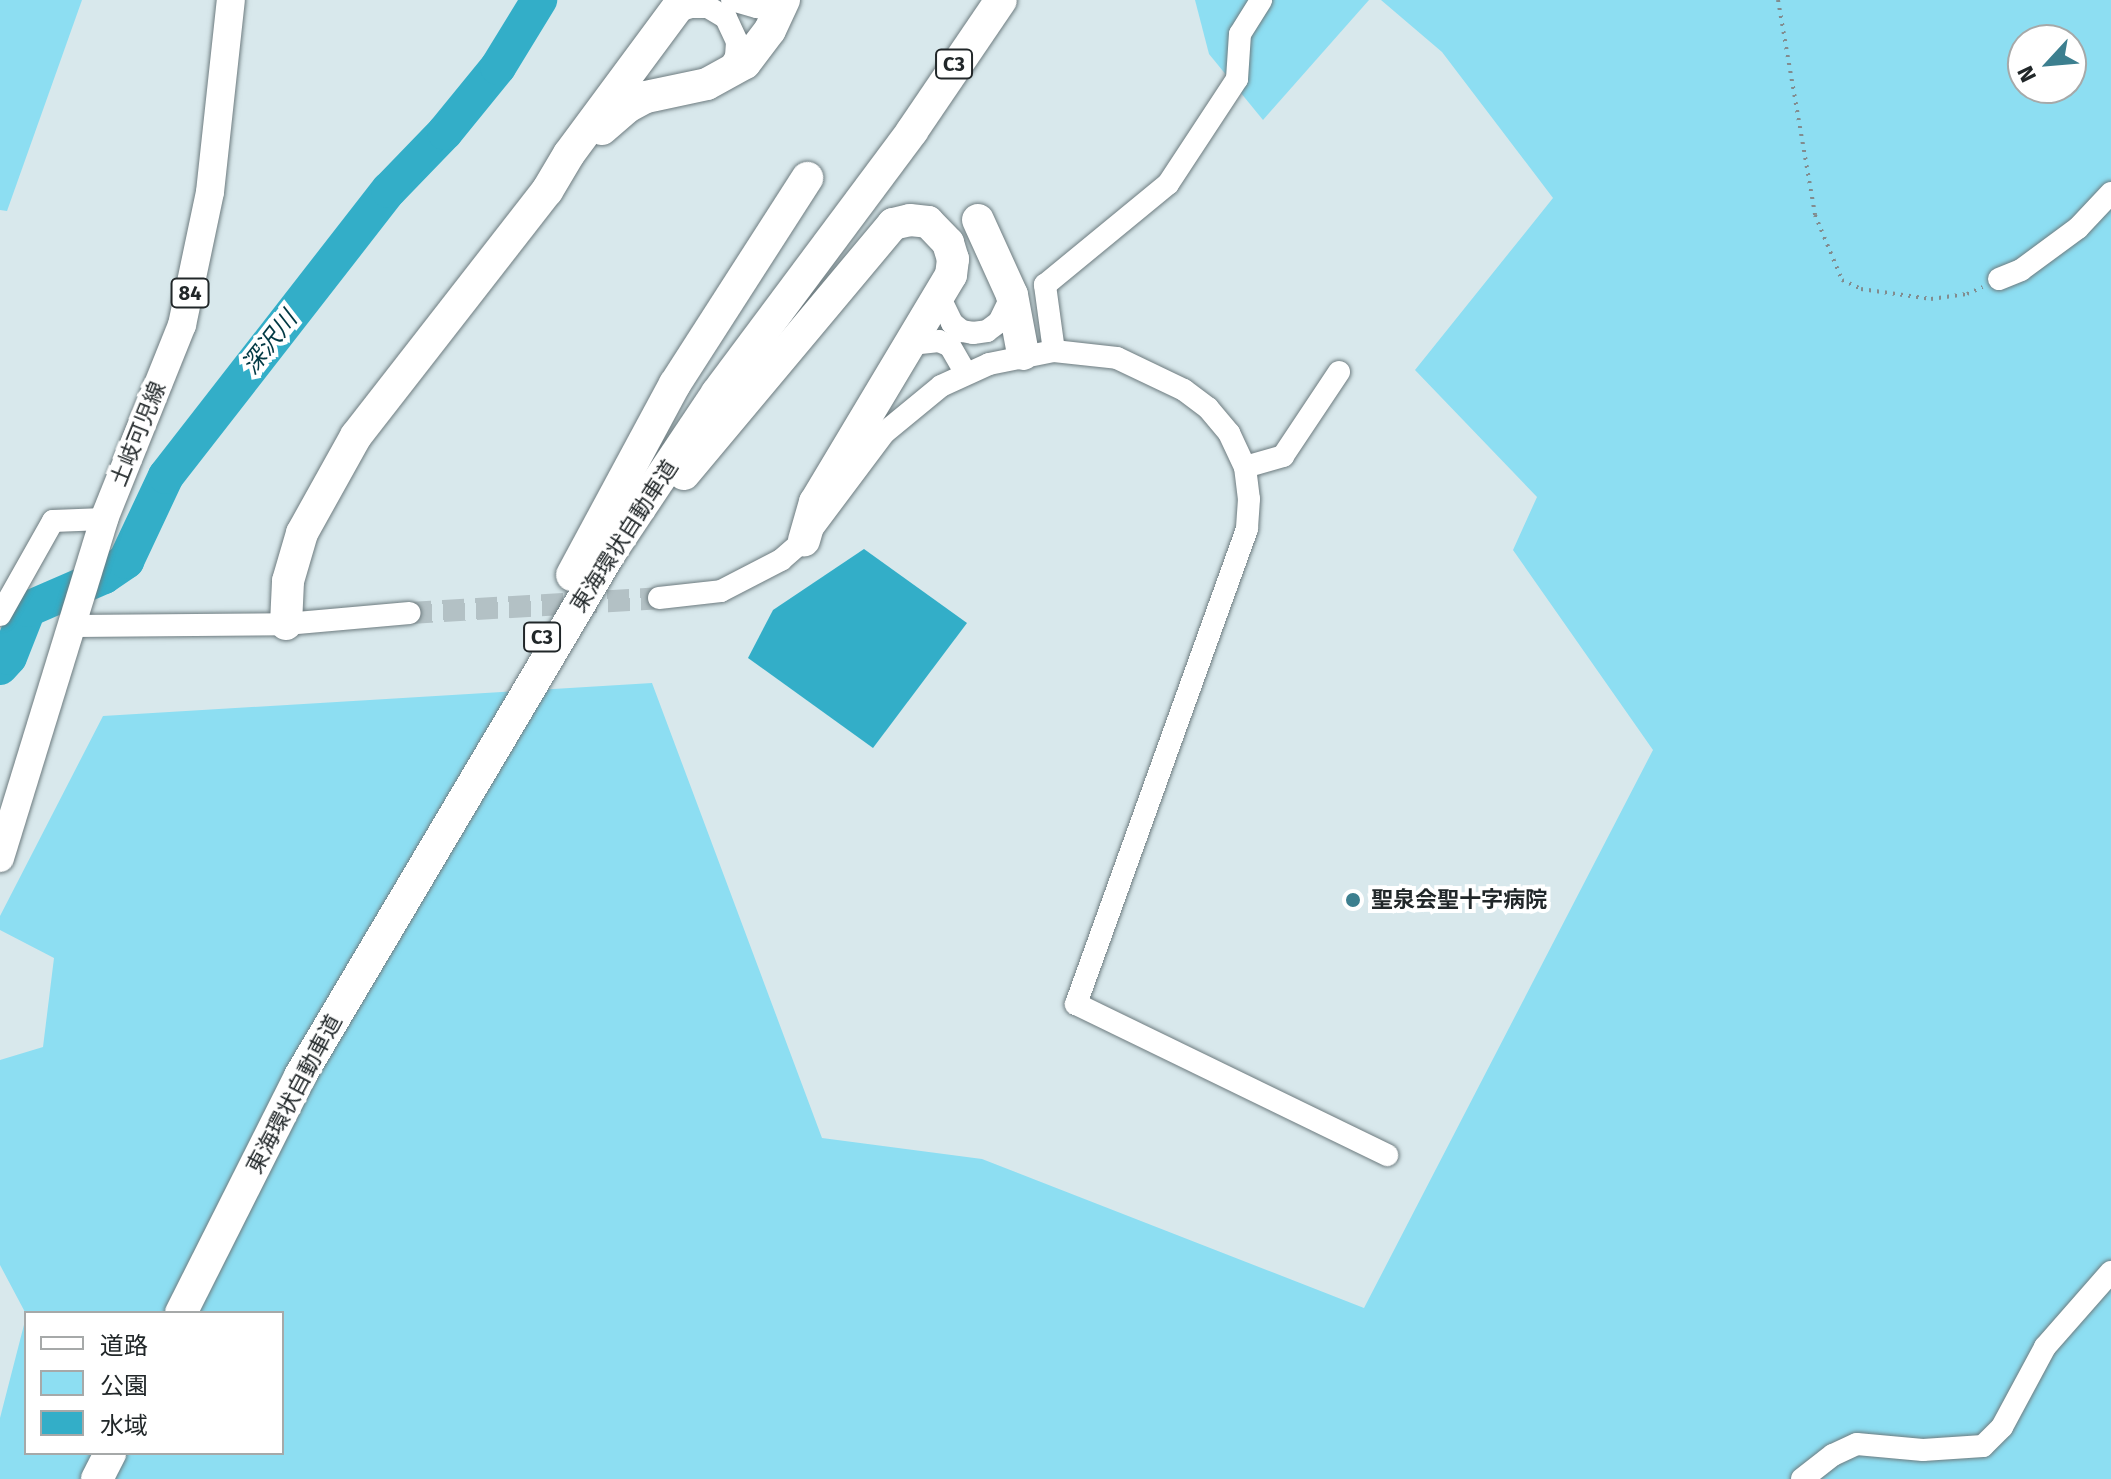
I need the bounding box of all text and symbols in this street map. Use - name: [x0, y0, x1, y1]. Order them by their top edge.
- north arrow: [2007, 24, 2087, 104]
- road number: C3: [934, 48, 974, 80]
- text: N: [2011, 61, 2042, 86]
- road number: 84: [170, 277, 210, 309]
- water label: 深沢川: [236, 306, 304, 380]
- street label: 土岐可児線: [105, 378, 171, 490]
- street label: 東海環状自動車道: [565, 455, 683, 617]
- road number: C3: [522, 621, 562, 653]
- place label: 聖泉会聖十字病院: [1371, 887, 1547, 913]
- marker: 聖泉会聖十字病院: [1342, 889, 1364, 911]
- street label: 東海環状自動車道: [241, 1010, 347, 1178]
- legend: [24, 1311, 284, 1455]
- text: 道路: [100, 1332, 148, 1360]
- text: 公園: [100, 1372, 148, 1400]
- text: 水域: [100, 1412, 148, 1440]

